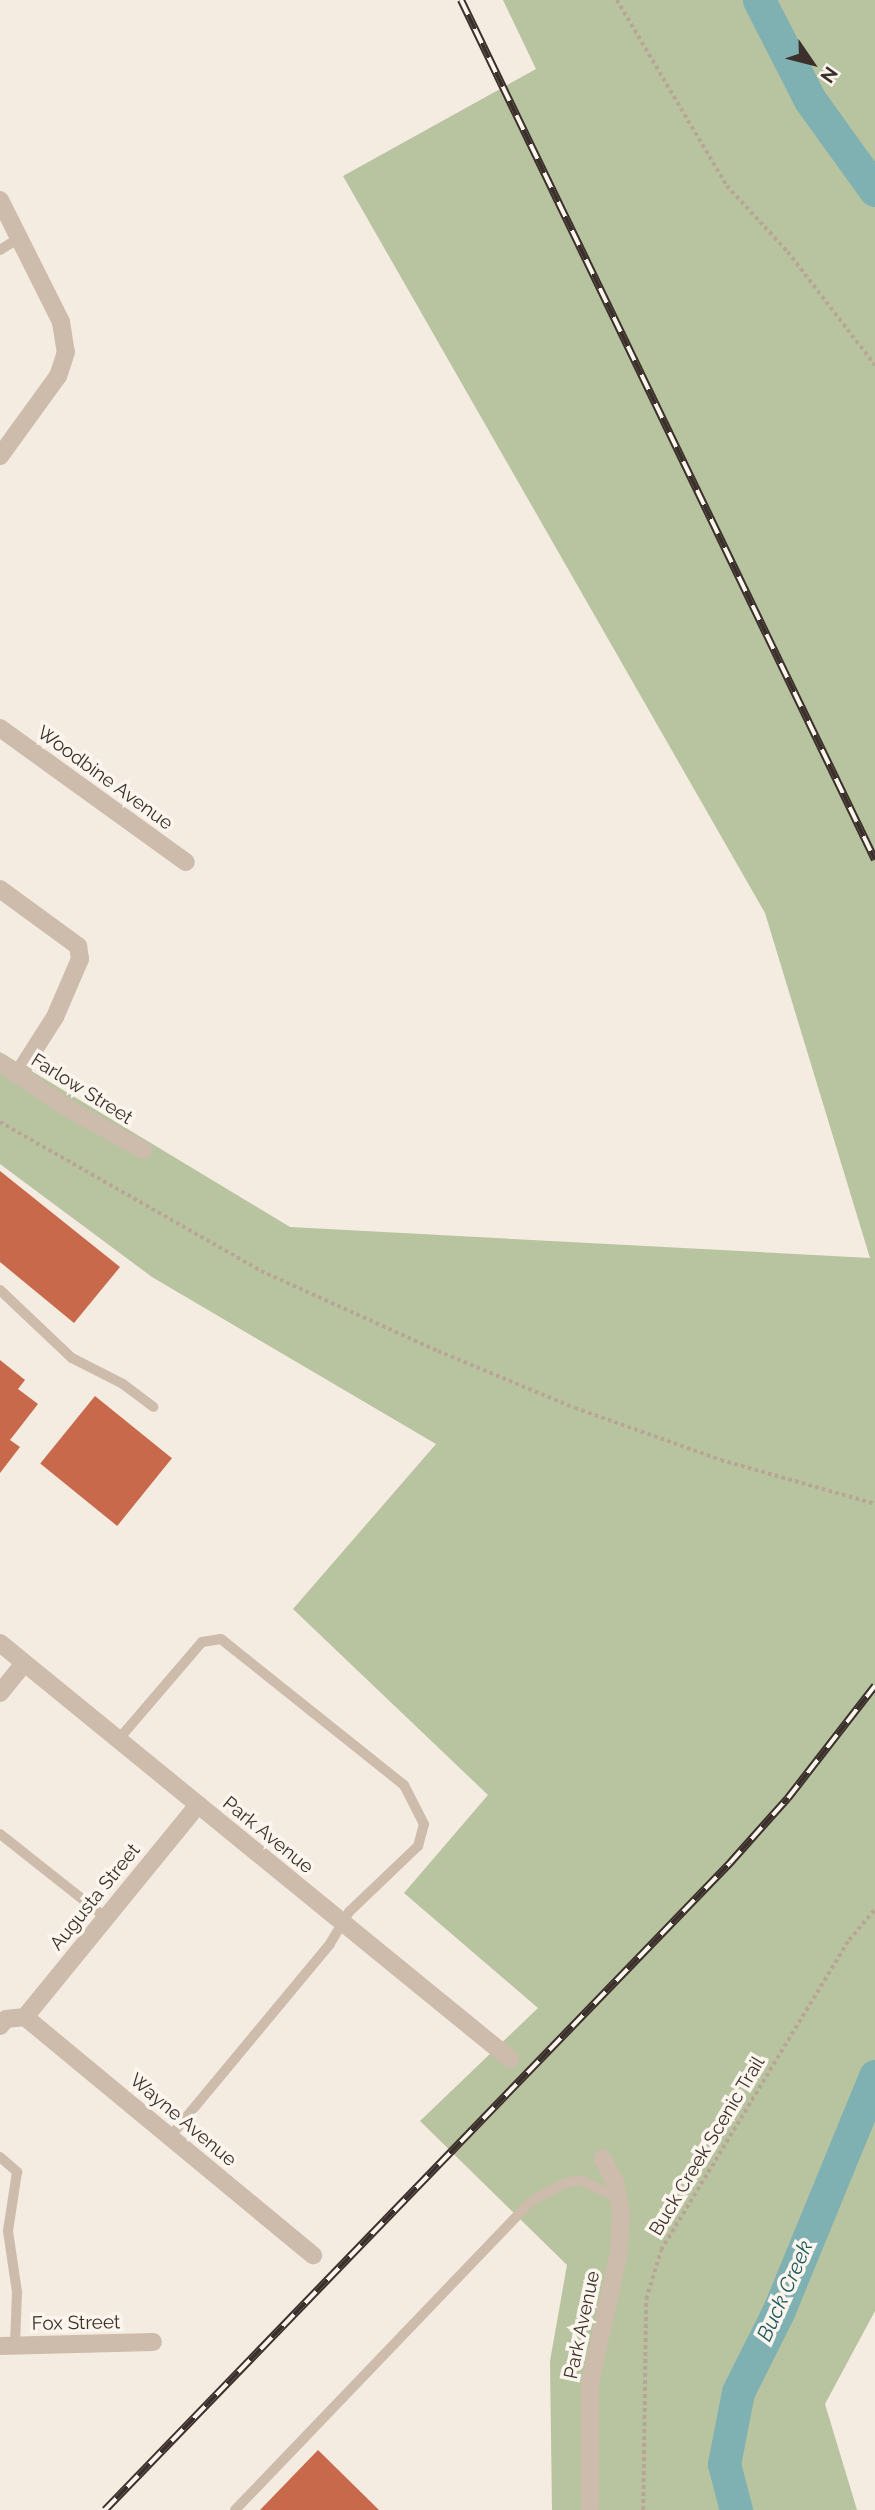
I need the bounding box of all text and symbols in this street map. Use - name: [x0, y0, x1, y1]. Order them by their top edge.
- north arrow: [777, 28, 847, 98]
- text: N: [816, 63, 842, 87]
- street label: Woodbine Avenue: [33, 721, 177, 835]
- street label: Farlow Street: [27, 1049, 137, 1129]
- street label: Park Avenue: [218, 1791, 318, 1879]
- street label: Augusta Street: [45, 1839, 145, 1955]
- street label: Buck Creek Scenic Trail: [644, 2052, 770, 2240]
- street label: Wayne Avenue: [125, 2069, 241, 2171]
- water label: Buck Creek: [752, 2237, 818, 2345]
- street label: Park Avenue: [559, 2269, 605, 2381]
- street label: Fox Street: [32, 2311, 120, 2335]

